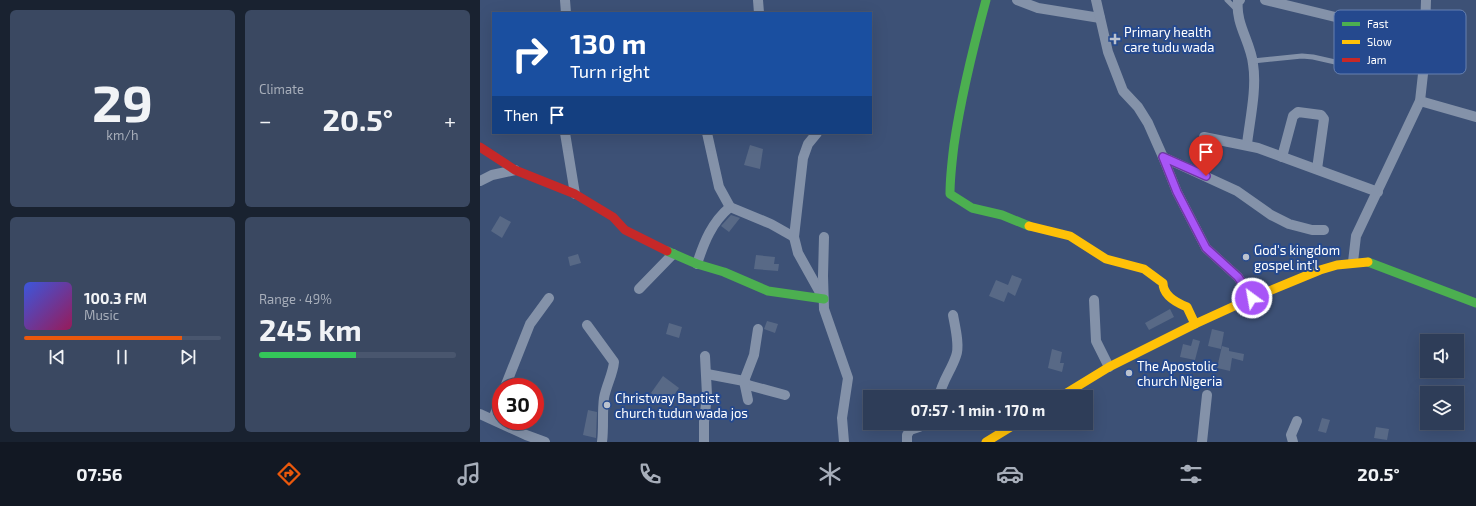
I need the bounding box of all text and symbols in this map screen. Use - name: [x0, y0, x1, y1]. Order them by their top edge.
- legend: [1334, 10, 1466, 74]
- text: Fast: [1367, 17, 1389, 30]
- place label: Primary health care tudu wada: [1124, 24, 1214, 55]
- text: 130 m: [570, 26, 646, 60]
- icon: right: [504, 28, 556, 80]
- marker: Primary health care tudu wada: [1109, 33, 1121, 45]
- text: Slow: [1367, 35, 1392, 48]
- text: Jam: [1367, 53, 1386, 66]
- text: Turn right: [570, 60, 650, 82]
- text: 29: [92, 70, 153, 132]
- text: Climate: [259, 81, 304, 97]
- text: 20.5°: [323, 101, 393, 137]
- icon: arrive: [546, 104, 568, 126]
- text: Then: [504, 106, 538, 124]
- text: −: [259, 107, 272, 133]
- text: +: [444, 107, 456, 133]
- text: km/h: [106, 127, 139, 143]
- pin: [1189, 135, 1223, 176]
- icon: arrive: [1195, 141, 1217, 163]
- place label: God's kingdom gospel int'l: [1254, 242, 1340, 273]
- marker: God's kingdom gospel int'l: [1241, 252, 1251, 262]
- position arrow: [1231, 277, 1273, 319]
- text: 100.3 FM: [84, 289, 147, 307]
- text: Range · 49%: [259, 291, 332, 307]
- text: Music: [84, 307, 119, 323]
- text: 245 km: [259, 311, 362, 347]
- map controls: [1420, 334, 1464, 430]
- button: sound: [1420, 334, 1464, 378]
- icon: previous: [46, 346, 68, 368]
- icon: pause: [111, 346, 133, 368]
- icon: next: [177, 346, 199, 368]
- place label: The Apostolic church Nigeria: [1137, 358, 1222, 389]
- marker: The Apostolic church Nigeria: [1124, 368, 1134, 378]
- speed limit sign: 30: [492, 378, 544, 430]
- button: layers: [1420, 386, 1464, 430]
- place label: Christway Baptist church tudun wada jos: [615, 390, 748, 421]
- marker: Christway Baptist church tudun wada jos: [602, 400, 612, 410]
- text: 07:57 · 1 min · 170 m: [911, 401, 1045, 419]
- icon: directions: [275, 460, 303, 488]
- icon: music: [455, 460, 483, 488]
- icon: phone: [636, 460, 664, 488]
- icon: climate: [816, 460, 844, 488]
- icon: car: [996, 460, 1024, 488]
- icon: filters: [1177, 460, 1205, 488]
- text: 07:56: [76, 463, 122, 485]
- text: 20.5°: [1357, 463, 1400, 485]

